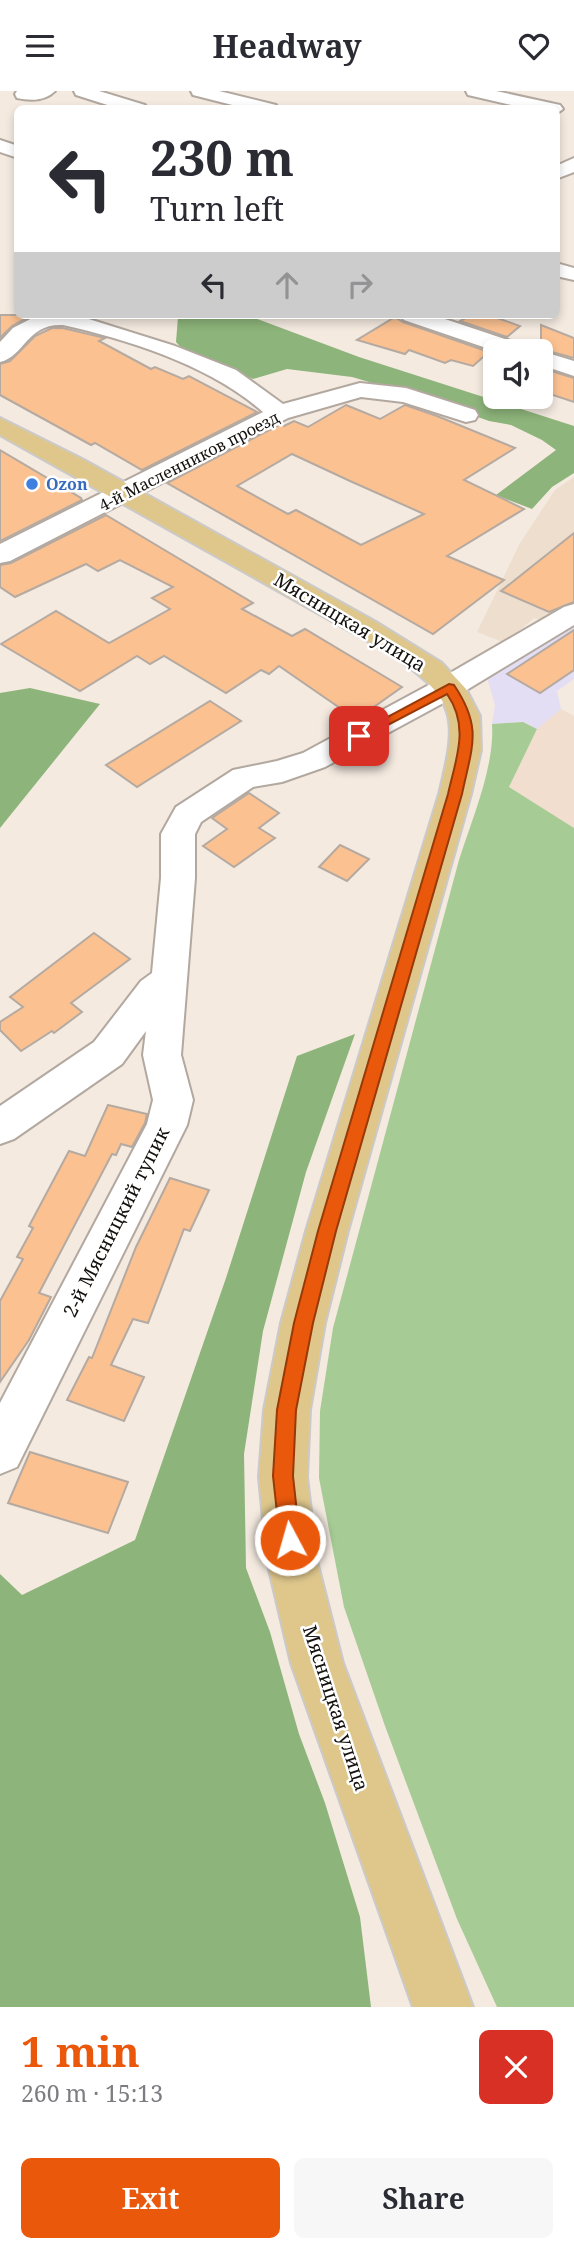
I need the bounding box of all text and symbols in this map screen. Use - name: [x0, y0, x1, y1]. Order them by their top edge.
- text: Headway: [213, 24, 361, 67]
- icon: menu: [21, 27, 59, 65]
- icon: heart: [515, 27, 553, 65]
- text: 230 m: [150, 124, 294, 190]
- icon: left: [35, 133, 126, 224]
- text: Turn left: [150, 187, 284, 230]
- icon: left: [195, 266, 233, 304]
- icon: ahead: [268, 266, 306, 304]
- icon: right: [341, 266, 379, 304]
- map controls: [483, 339, 553, 409]
- button: sound: [483, 339, 553, 409]
- street label: 4-й Масленников проезд: [95, 406, 283, 516]
- place label: Ozon: [46, 473, 88, 495]
- marker: Ozon: [24, 476, 40, 492]
- street label: Мясницкая улица: [269, 566, 431, 678]
- pin: [329, 706, 389, 766]
- icon: arrive: [340, 717, 378, 755]
- street label: 2-й Мясницкий тупик: [57, 1122, 176, 1321]
- position arrow: [253, 1503, 327, 1577]
- street label: Мясницкая улица: [297, 1622, 375, 1794]
- text: 1 min: [21, 2022, 140, 2079]
- button: close: [479, 2030, 553, 2104]
- text: 260 m · 15:13: [21, 2077, 163, 2109]
- button: Exit: [21, 2158, 280, 2238]
- button: Share: [294, 2158, 553, 2238]

